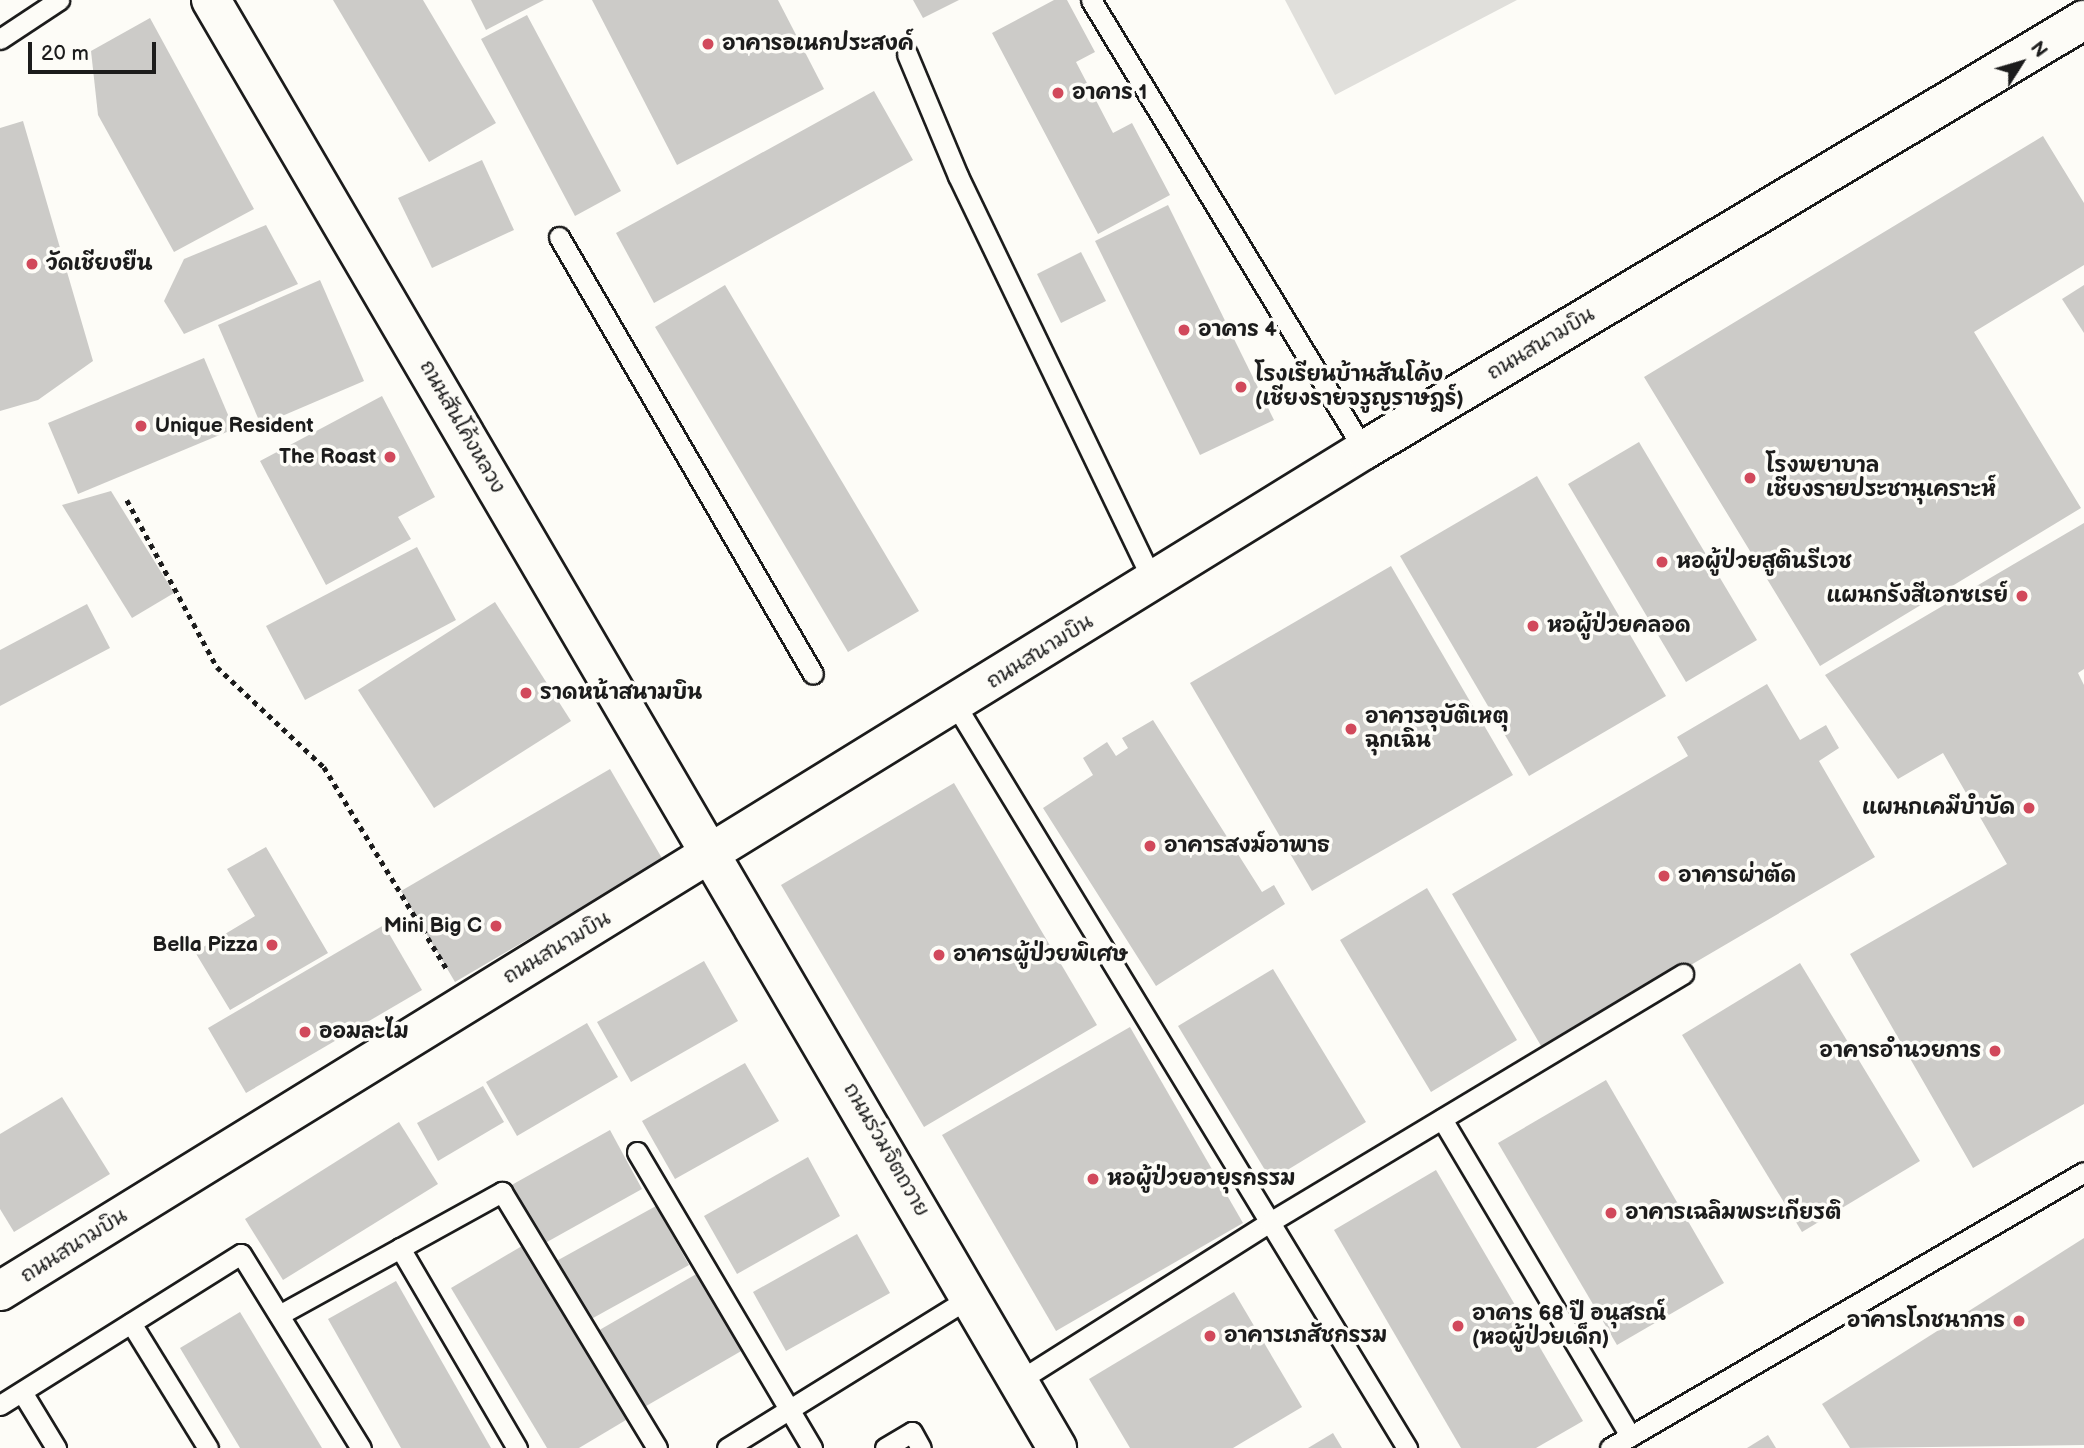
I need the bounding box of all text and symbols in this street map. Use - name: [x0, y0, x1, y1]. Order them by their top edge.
- scale bar: [32, 28, 159, 72]
- north arrow: [1986, 28, 2056, 98]
- place label: อาคารอเนกประสงค์: [722, 31, 914, 57]
- marker: อาคารอเนกประสงค์: [700, 36, 716, 52]
- text: N: [2025, 37, 2052, 63]
- text: 20 m: [41, 41, 89, 66]
- place label: อาคาร 1: [1072, 80, 1147, 106]
- marker: อาคาร 1: [1050, 85, 1066, 101]
- place label: วัดเชียงยืน: [46, 251, 153, 277]
- marker: วัดเชียงยืน: [24, 256, 40, 272]
- street label: ถนนสนามบิน: [1483, 302, 1599, 386]
- place label: อาคาร 4: [1198, 317, 1277, 343]
- marker: อาคาร 4: [1176, 322, 1192, 338]
- street label: ถนนสันโค้งหลวง: [414, 356, 510, 498]
- place label: โรงเรียนบ้านสันโค้ง (เชียงรายจรูญราษฎร์): [1255, 362, 1464, 412]
- marker: โรงเรียนบ้านสันโค้ง (เชียงรายจรูญราษฎร์): [1233, 379, 1249, 395]
- place label: Unique Resident: [155, 413, 313, 439]
- marker: Unique Resident: [133, 418, 149, 434]
- place label: The Roast: [279, 444, 376, 470]
- marker: The Roast: [382, 449, 398, 465]
- place label: โรงพยาบาล เชียงรายประชานุเคราะห์: [1766, 453, 1996, 503]
- marker: โรงพยาบาล เชียงรายประชานุเคราะห์: [1740, 468, 1760, 488]
- place label: หอผู้ป่วยสูตินรีเวช: [1676, 549, 1852, 575]
- marker: หอผู้ป่วยสูตินรีเวช: [1654, 554, 1670, 570]
- place label: แผนกรังสีเอกซเรย์: [1827, 583, 2008, 609]
- marker: แผนกรังสีเอกซเรย์: [2014, 588, 2030, 604]
- street label: ถนนสนามบิน: [982, 609, 1098, 695]
- place label: หอผู้ป่วยคลอด: [1547, 613, 1691, 639]
- marker: หอผู้ป่วยคลอด: [1525, 618, 1541, 634]
- place label: ราดหน้าสนามบิน: [540, 680, 702, 706]
- marker: ราดหน้าสนามบิน: [518, 685, 534, 701]
- place label: อาคารอุบัติเหตุ ฉุกเฉิน: [1365, 704, 1509, 754]
- marker: อาคารอุบัติเหตุ ฉุกเฉิน: [1343, 721, 1359, 737]
- place label: แผนกเคมีบำบัด: [1862, 795, 2015, 821]
- marker: แผนกเคมีบำบัด: [2021, 800, 2037, 816]
- place label: อาคารสงฆ์อาพาธ: [1164, 833, 1330, 859]
- marker: อาคารสงฆ์อาพาธ: [1142, 838, 1158, 854]
- place label: อาคารผ่าตัด: [1678, 863, 1796, 889]
- marker: อาคารผ่าตัด: [1656, 868, 1672, 884]
- street label: ถนนสนามบิน: [499, 906, 615, 990]
- place label: Mini Big C: [384, 913, 482, 939]
- marker: Mini Big C: [488, 918, 504, 934]
- place label: Bella Pizza: [152, 932, 258, 958]
- marker: Bella Pizza: [264, 937, 280, 953]
- place label: อาคารผู้ป่วยพิเศษ: [953, 942, 1128, 968]
- marker: อาคารผู้ป่วยพิเศษ: [931, 947, 947, 963]
- place label: ออมละไม: [319, 1019, 409, 1045]
- marker: ออมละไม: [297, 1024, 313, 1040]
- place label: อาคารอำนวยการ: [1819, 1038, 1981, 1064]
- marker: อาคารอำนวยการ: [1987, 1043, 2003, 1059]
- street label: ถนนร่วมจิตถวาย: [837, 1079, 935, 1221]
- place label: หอผู้ป่วยอายุรกรรม: [1107, 1166, 1295, 1192]
- marker: หอผู้ป่วยอายุรกรรม: [1085, 1171, 1101, 1187]
- place label: อาคารเฉลิมพระเกียรติ: [1625, 1200, 1841, 1226]
- street label: ถนนสนามบิน: [16, 1203, 132, 1289]
- marker: อาคารเฉลิมพระเกียรติ: [1603, 1205, 1619, 1221]
- place label: อาคาร 68 ปี อนุสรณ์ (หอผู้ป่วยเด็ก): [1472, 1301, 1666, 1351]
- place label: อาคารโภชนาการ: [1847, 1308, 2005, 1334]
- marker: อาคารโภชนาการ: [2011, 1313, 2027, 1329]
- marker: อาคาร 68 ปี อนุสรณ์ (หอผู้ป่วยเด็ก): [1450, 1318, 1466, 1334]
- place label: อาคารเภสัชกรรม: [1224, 1323, 1387, 1349]
- marker: อาคารเภสัชกรรม: [1202, 1328, 1218, 1344]

